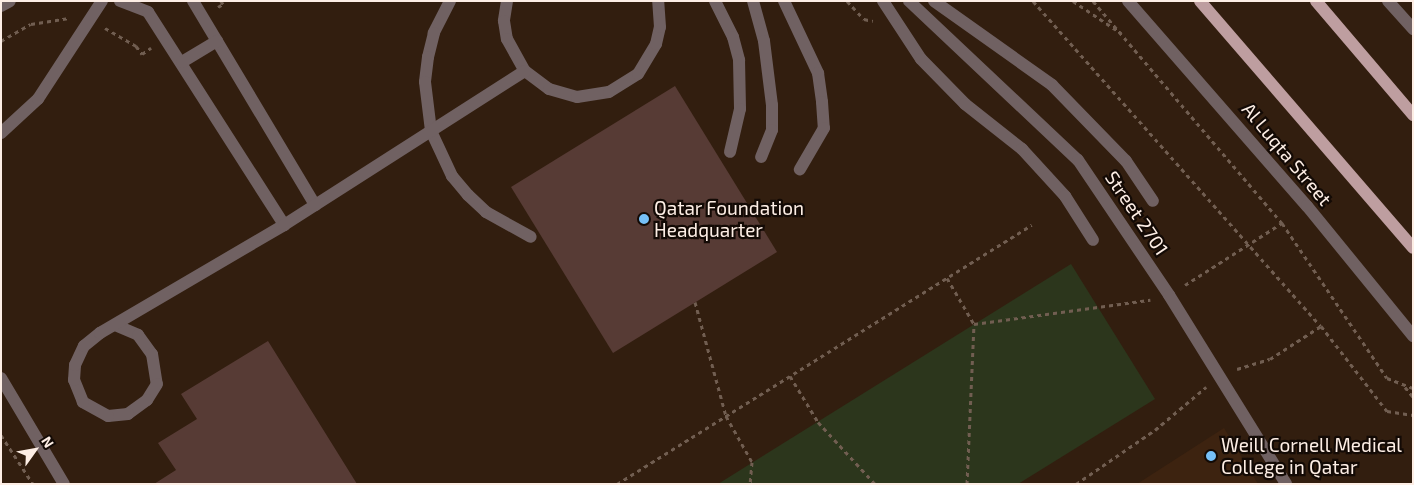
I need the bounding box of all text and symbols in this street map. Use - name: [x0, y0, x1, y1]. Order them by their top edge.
- street label: Al Luqta Street: [1237, 98, 1337, 210]
- street label: Street 2701: [1101, 167, 1173, 259]
- place label: Qatar Foundation Headquarter: [654, 197, 804, 241]
- marker: Qatar Foundation Headquarter: [638, 213, 650, 225]
- north arrow: [10, 425, 60, 475]
- text: N: [38, 433, 58, 451]
- place label: Weill Cornell Medical College in Qatar: [1221, 434, 1403, 478]
- marker: Weill Cornell Medical College in Qatar: [1205, 450, 1217, 462]

